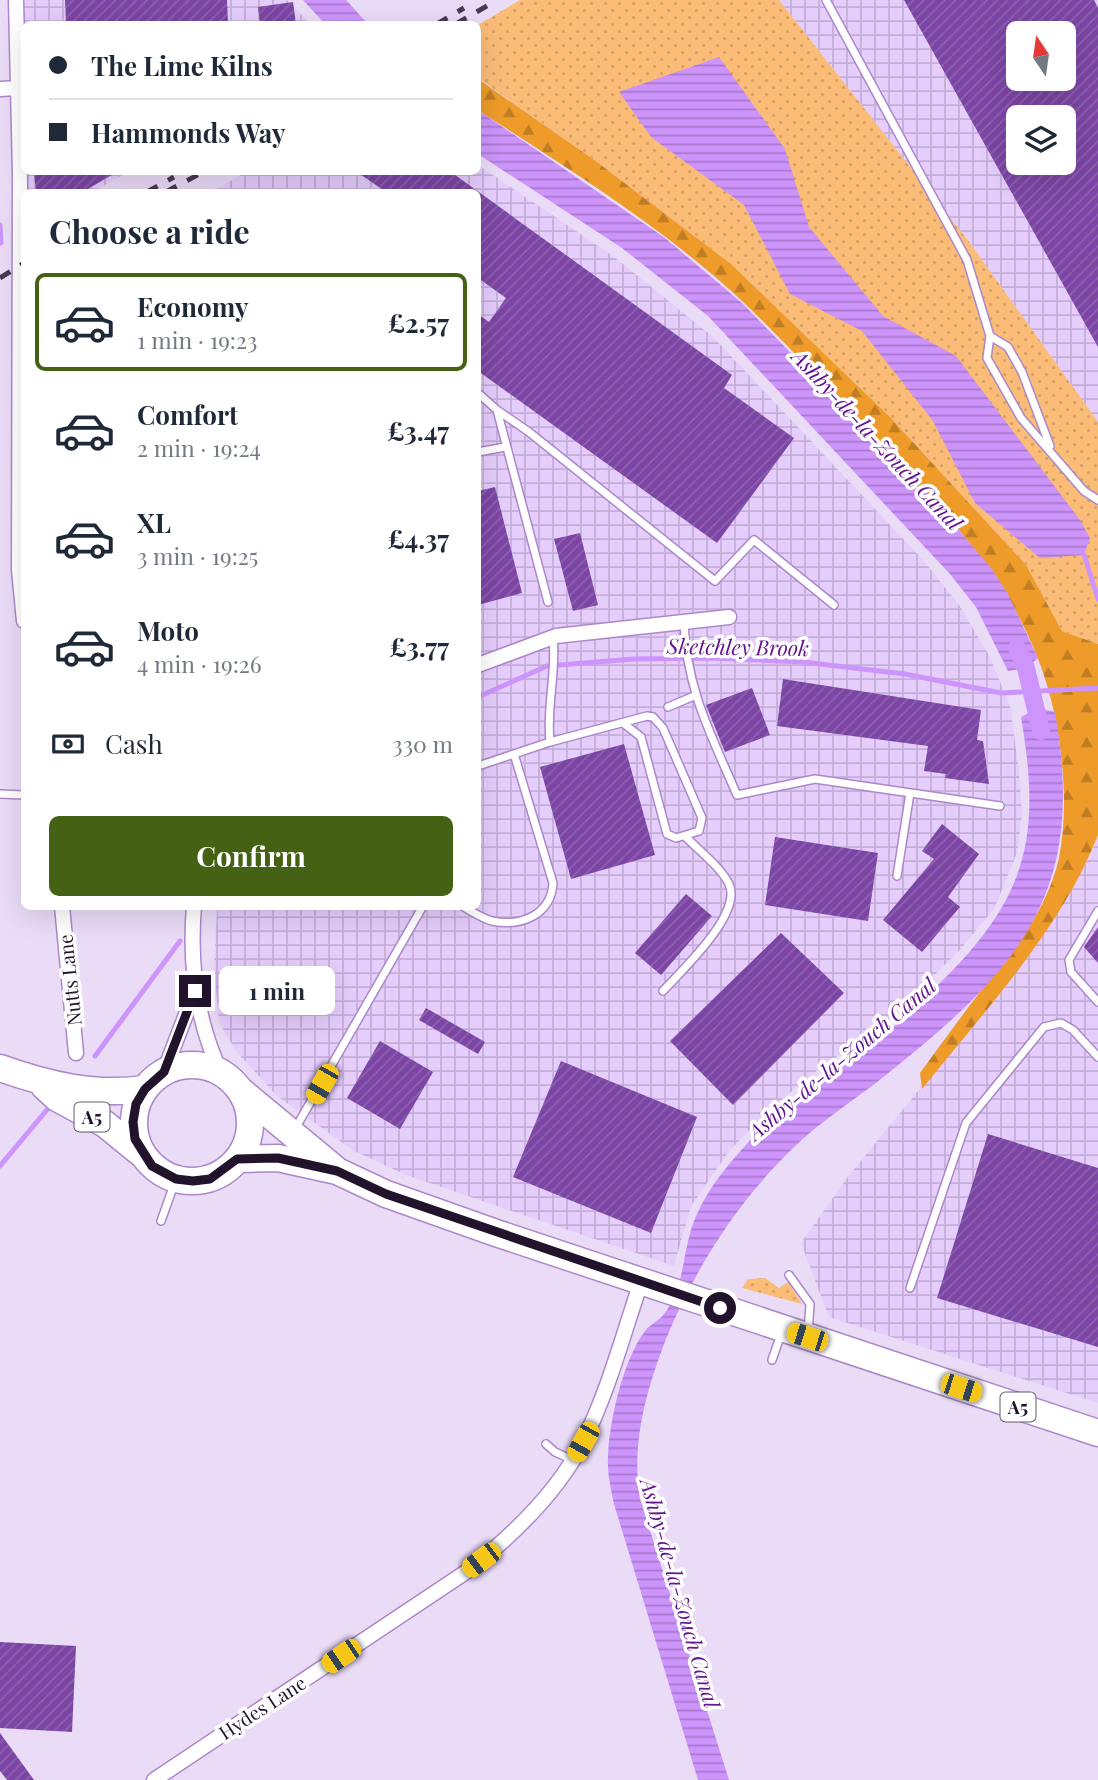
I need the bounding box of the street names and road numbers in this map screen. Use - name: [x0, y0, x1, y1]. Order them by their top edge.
- street label: Nutts Lane: [51, 933, 87, 1027]
- road number: A5: [74, 1102, 110, 1132]
- road number: A5: [1000, 1392, 1036, 1422]
- street label: Hydes Lane: [213, 1669, 311, 1745]

